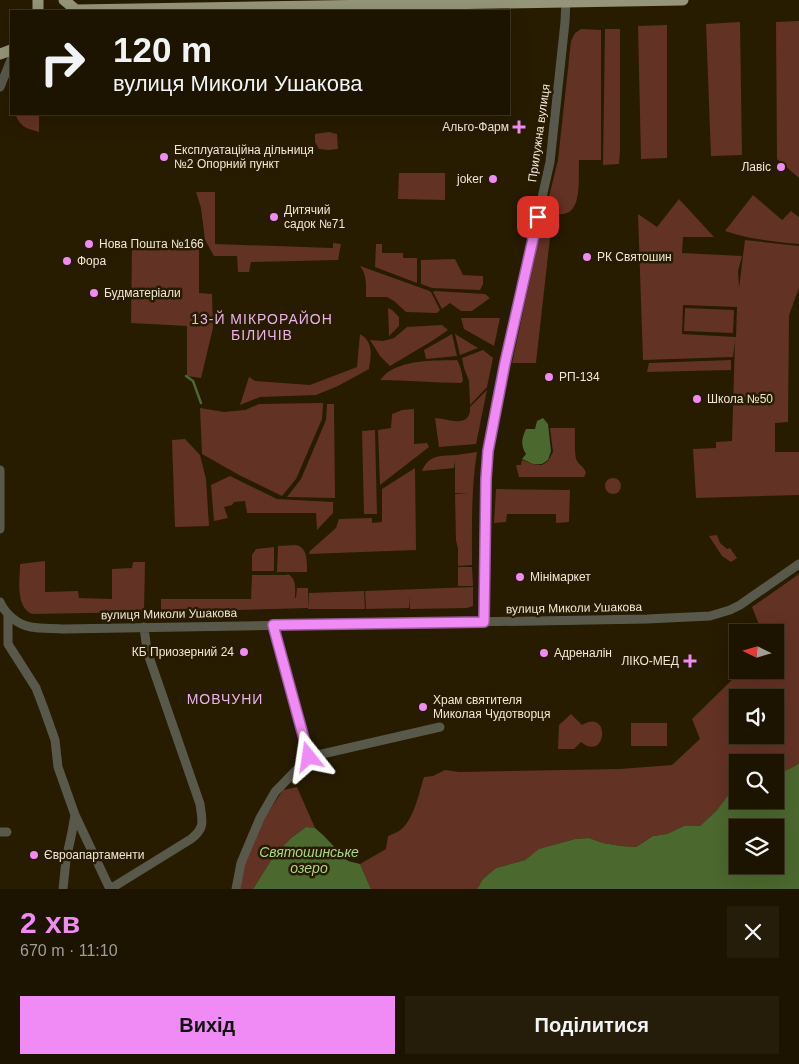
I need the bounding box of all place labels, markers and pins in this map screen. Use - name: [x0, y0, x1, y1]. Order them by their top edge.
- place label: Альго-Фарм: [442, 120, 509, 134]
- marker: Альго-Фарм: [513, 121, 525, 133]
- place label: Експлуатаційна дільниця №2 Опорний пункт: [174, 143, 314, 171]
- marker: Експлуатаційна дільниця №2 Опорний пункт: [158, 151, 170, 163]
- place label: Лавіс: [741, 160, 771, 174]
- marker: Лавіс: [775, 161, 787, 173]
- place label: joker: [456, 172, 483, 186]
- marker: joker: [487, 173, 499, 185]
- pin: [517, 196, 559, 238]
- place label: Дитячий садок №71: [284, 203, 345, 231]
- marker: Дитячий садок №71: [268, 211, 280, 223]
- place label: Нова Пошта №166: [99, 237, 204, 251]
- marker: Нова Пошта №166: [83, 238, 95, 250]
- place label: РК Святошин: [597, 250, 672, 264]
- marker: РК Святошин: [581, 251, 593, 263]
- place label: Фора: [77, 254, 106, 268]
- marker: Фора: [61, 255, 73, 267]
- place label: Будматеріали: [104, 286, 181, 300]
- marker: Будматеріали: [88, 287, 100, 299]
- place label: РП-134: [559, 370, 600, 384]
- marker: РП-134: [543, 371, 555, 383]
- place label: Школа №50: [707, 392, 773, 406]
- marker: Школа №50: [691, 393, 703, 405]
- place label: Мінімаркет: [530, 570, 591, 584]
- marker: Мінімаркет: [514, 571, 526, 583]
- place label: КБ Приозерний 24: [132, 645, 234, 659]
- marker: КБ Приозерний 24: [238, 646, 250, 658]
- place label: Адреналін: [554, 646, 612, 660]
- marker: Адреналін: [538, 647, 550, 659]
- place label: ЛІКО-МЕД: [621, 654, 679, 668]
- marker: ЛІКО-МЕД: [683, 654, 697, 668]
- place label: Храм святителя Миколая Чудотворця: [433, 693, 550, 721]
- marker: Храм святителя Миколая Чудотворця: [417, 701, 429, 713]
- place label: Євроапартаменти: [44, 848, 144, 862]
- marker: Євроапартаменти: [28, 849, 40, 861]

